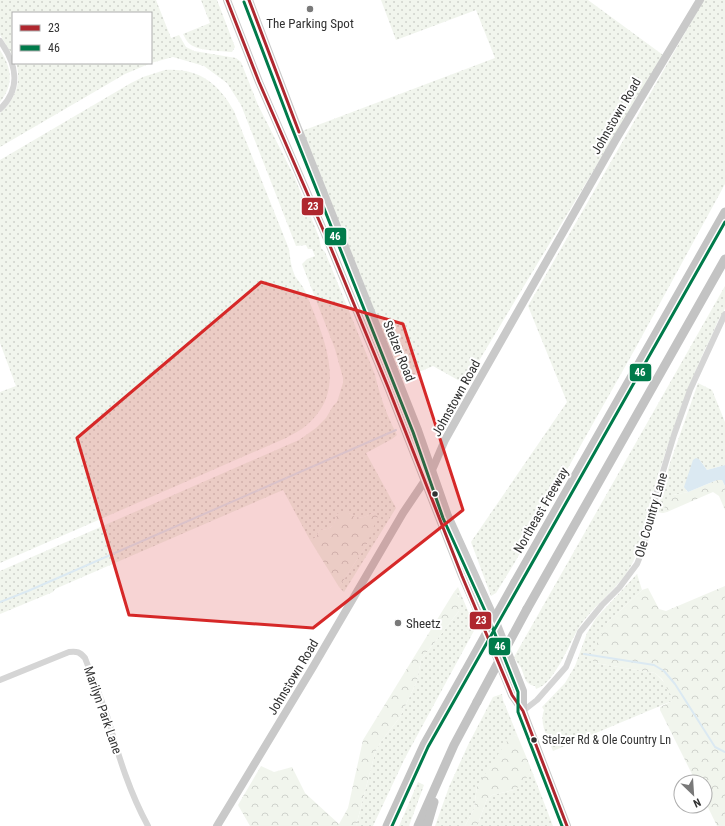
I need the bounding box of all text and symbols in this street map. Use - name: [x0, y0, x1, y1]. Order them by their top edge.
- marker: The Parking Spot: [305, 4, 315, 14]
- legend: [12, 12, 152, 64]
- place label: The Parking Spot: [266, 16, 354, 31]
- text: 23: [48, 21, 60, 35]
- text: 46: [48, 41, 60, 55]
- street label: Johnstown Road: [588, 75, 644, 157]
- line badge: 23: [301, 197, 324, 216]
- text: 23: [307, 200, 319, 213]
- line badge: 46: [324, 227, 347, 246]
- text: 46: [329, 230, 341, 243]
- street label: Stelzer Road: [380, 318, 418, 384]
- street label: Johnstown Road: [429, 357, 483, 439]
- line badge: 46: [629, 363, 652, 382]
- text: 46: [634, 366, 646, 379]
- street label: Northeast Freeway: [510, 464, 572, 555]
- street label: Ole Country Lane: [632, 471, 670, 559]
- unlabelled marker: [430, 489, 440, 499]
- line badge: 23: [469, 611, 492, 630]
- text: 23: [475, 614, 487, 627]
- place label: Sheetz: [406, 616, 441, 631]
- marker: Sheetz: [393, 618, 403, 628]
- street label: Johnstown Road: [265, 637, 321, 717]
- line badge: 46: [488, 637, 511, 656]
- text: 46: [494, 640, 506, 653]
- street label: Marilyn Park Lane: [81, 664, 125, 756]
- place label: Stelzer Rd & Ole Country Ln: [542, 733, 671, 747]
- marker: Stelzer Rd & Ole Country Ln: [529, 735, 539, 745]
- north arrow: [673, 774, 713, 814]
- text: N: [691, 795, 703, 810]

